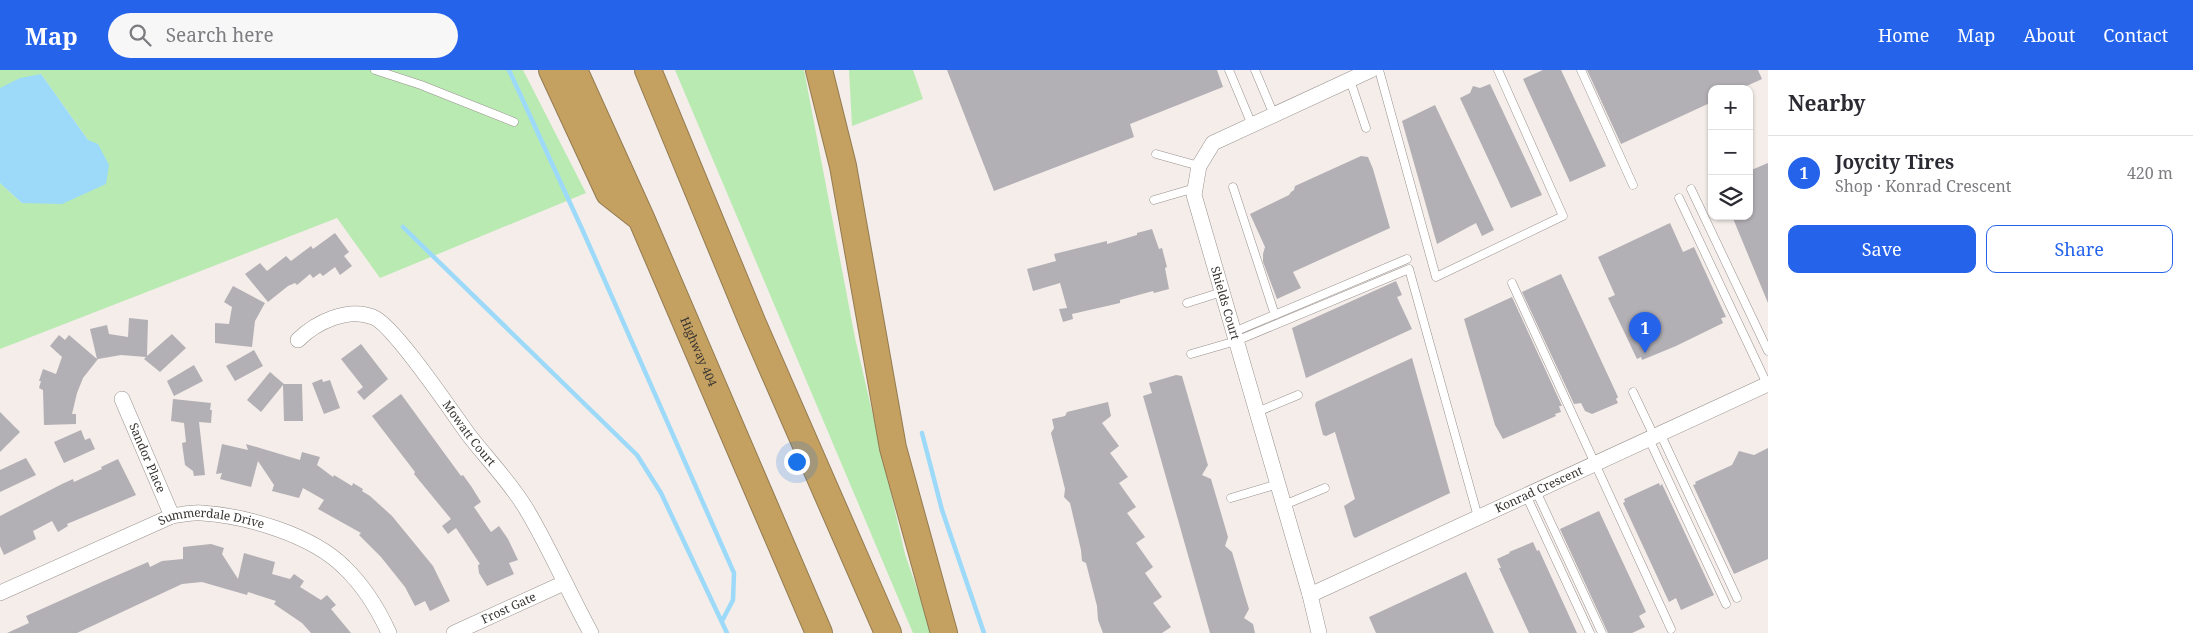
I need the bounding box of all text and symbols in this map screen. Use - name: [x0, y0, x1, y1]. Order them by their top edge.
- search box: [108, 13, 458, 58]
- text: Map: [25, 19, 78, 52]
- icon: search: [126, 21, 154, 49]
- text: Search here: [166, 22, 274, 48]
- text: Home: [1878, 23, 1929, 47]
- text: Map: [1957, 23, 1995, 47]
- text: About: [2023, 23, 2075, 47]
- text: Contact: [2103, 23, 2168, 47]
- map controls: [1708, 85, 1753, 220]
- button: +: [1708, 85, 1753, 130]
- text: Nearby: [1788, 89, 1866, 117]
- button: −: [1708, 130, 1753, 175]
- text: Joycity Tires: [1835, 149, 1954, 175]
- text: 1: [1799, 162, 1809, 184]
- text: 420 m: [2127, 162, 2173, 184]
- button: layers: [1708, 175, 1753, 220]
- text: Shop · Konrad Crescent: [1835, 175, 2011, 197]
- button: Save: [1788, 225, 1976, 273]
- button: Share: [1986, 225, 2173, 273]
- street label: Shields Court: [1207, 264, 1244, 342]
- pin: 1: [1629, 312, 1661, 353]
- street label: Highway 404: [676, 314, 721, 389]
- street label: Mowatt Court: [439, 397, 500, 470]
- street label: Sandor Place: [125, 420, 170, 495]
- your location: [784, 449, 810, 475]
- street label: Konrad Crescent: [1492, 462, 1585, 517]
- street label: Summerdale Drive: [155, 504, 267, 532]
- street label: Frost Gate: [478, 588, 539, 628]

